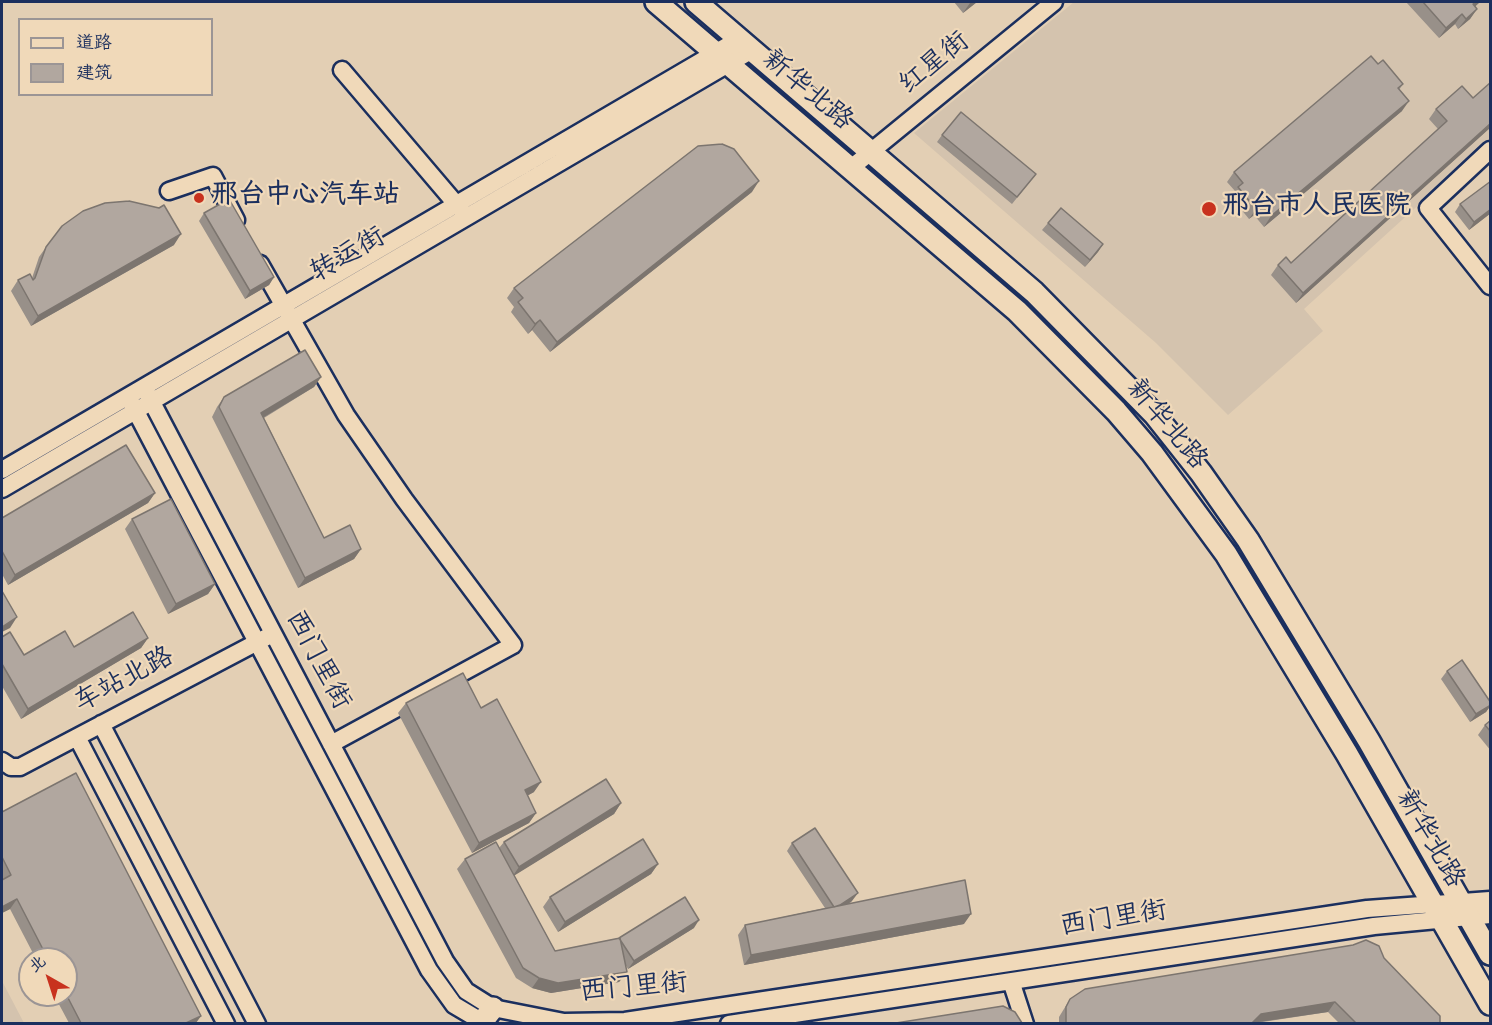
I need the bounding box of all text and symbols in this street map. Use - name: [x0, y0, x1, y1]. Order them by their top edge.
- legend: [18, 18, 213, 96]
- street label: 红星街: [894, 27, 978, 103]
- text: 道路: [76, 31, 112, 57]
- street label: 新华北路: [754, 45, 858, 139]
- text: 建筑: [76, 61, 112, 87]
- place label: 邢台中心汽车站: [211, 182, 400, 214]
- marker: 邢台中心汽车站: [192, 191, 206, 205]
- place label: 邢台市人民医院: [1222, 193, 1411, 225]
- marker: 邢台市人民医院: [1200, 200, 1218, 218]
- street label: 转运街: [306, 223, 392, 291]
- street label: 新华北路: [1118, 374, 1212, 478]
- street label: 西门里街: [276, 606, 356, 716]
- street label: 车站北路: [70, 642, 180, 722]
- street label: 新华北路: [1387, 785, 1469, 895]
- street label: 西门里街: [1058, 897, 1170, 945]
- north arrow: [18, 947, 78, 1007]
- text: 北: [24, 950, 52, 979]
- street label: 西门里街: [579, 969, 689, 1011]

